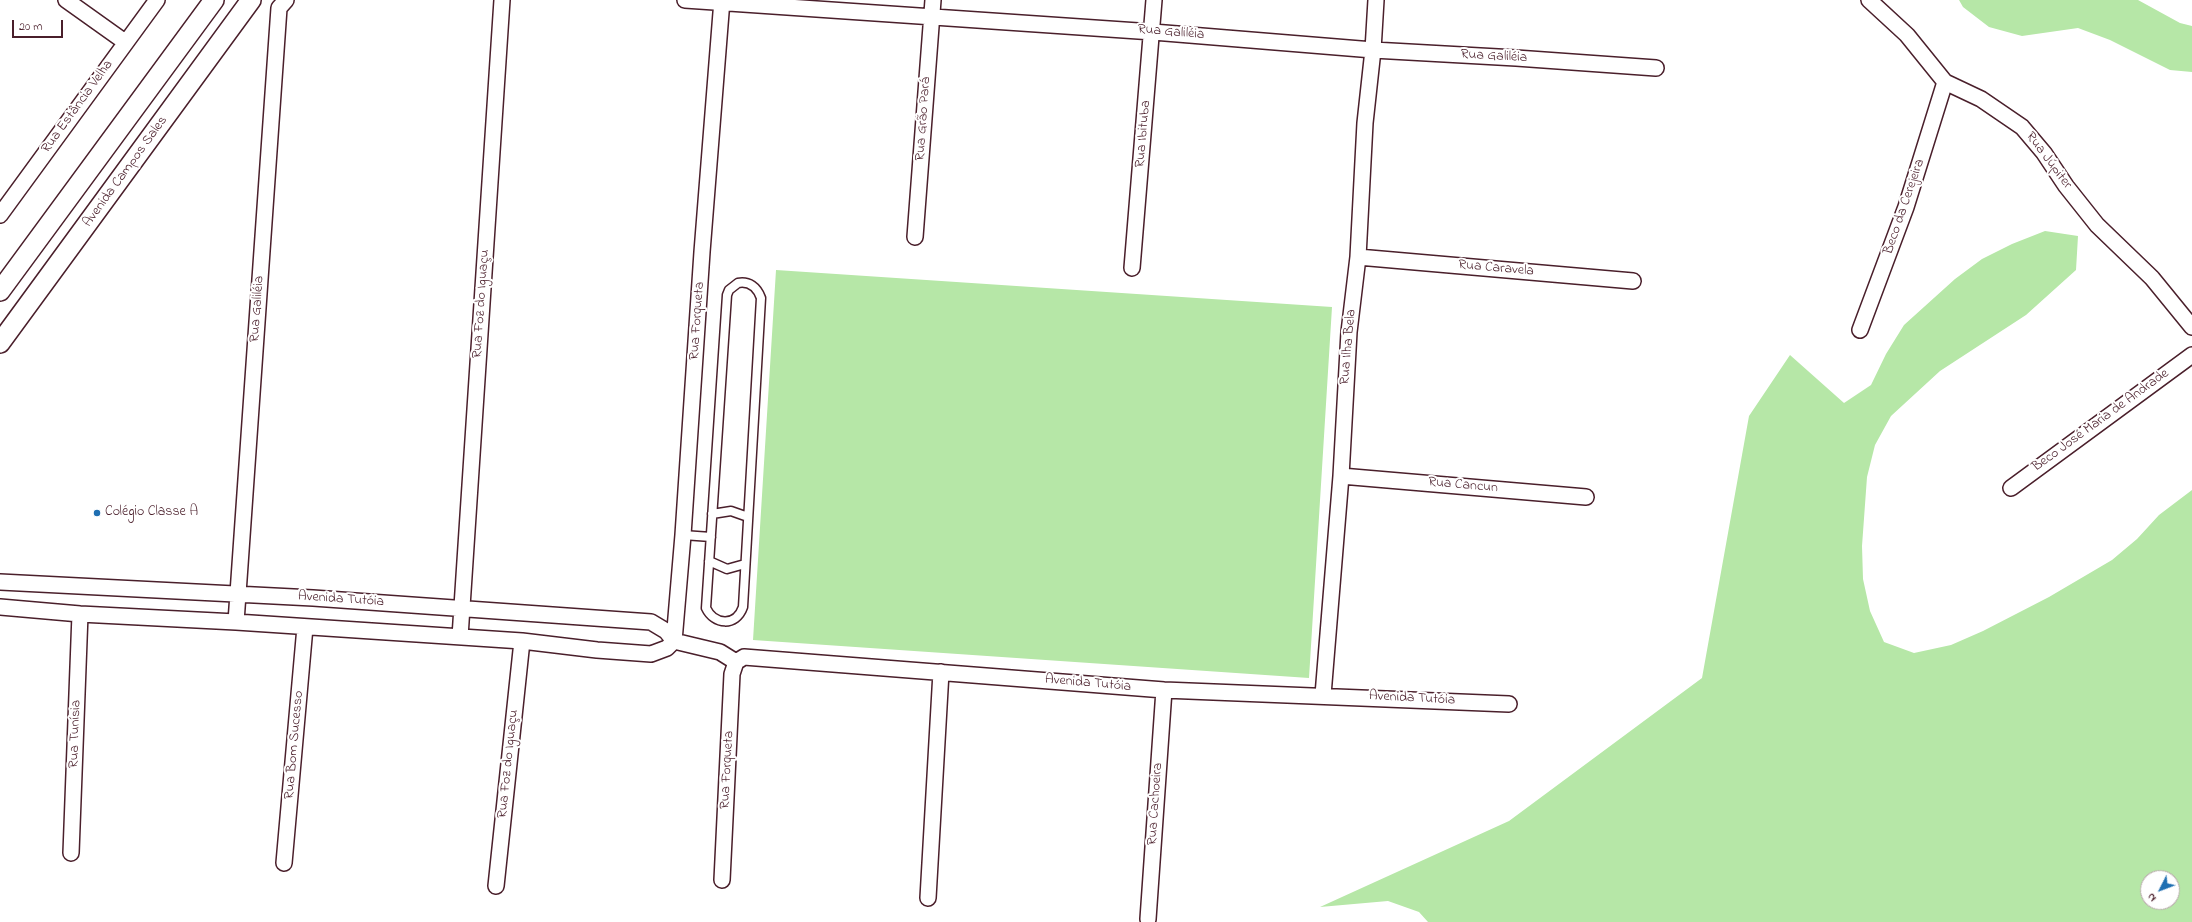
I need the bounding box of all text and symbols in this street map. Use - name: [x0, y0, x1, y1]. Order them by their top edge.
- scale bar: [14, 12, 65, 38]
- text: 20 m: [19, 18, 42, 36]
- street label: Rua Galiléia: [1137, 22, 1205, 44]
- street label: Rua Galiléia: [1460, 47, 1528, 67]
- street label: Rua Estância Velha: [39, 57, 117, 157]
- street label: Rua Grão Pará: [913, 77, 935, 161]
- street label: Rua Ibituba: [1133, 100, 1155, 168]
- street label: Avenida Campos Sales: [80, 113, 172, 231]
- street label: Rua Júpiter: [2021, 129, 2075, 193]
- street label: Beco da Cerejeira: [1881, 157, 1929, 257]
- street label: Rua Foz do Iguaçu: [470, 249, 494, 359]
- street label: Rua Caravela: [1457, 257, 1535, 281]
- street label: Rua Galiléia: [247, 275, 269, 343]
- street label: Rua Forqueta: [687, 281, 709, 361]
- street label: Rua Ilha Bela: [1337, 309, 1361, 385]
- street label: Beco José Maria de Andrade: [2029, 366, 2173, 476]
- street label: Rua Cancun: [1427, 475, 1499, 497]
- place label: Colégio Classe A: [105, 505, 198, 521]
- marker: Colégio Classe A: [92, 508, 102, 518]
- street label: Avenida Tutóia: [297, 589, 385, 611]
- street label: Avenida Tutóia: [1044, 672, 1132, 696]
- street label: Avenida Tutóia: [1368, 688, 1456, 710]
- street label: Rua Bom Sucesso: [282, 690, 308, 800]
- street label: Rua Tunísia: [66, 699, 86, 769]
- street label: Rua Foz do Iguaçu: [495, 709, 523, 819]
- street label: Rua Forqueta: [718, 730, 738, 810]
- street label: Rua Cachoeira: [1145, 762, 1167, 846]
- north arrow: [2140, 870, 2180, 910]
- text: N: [2143, 889, 2160, 905]

